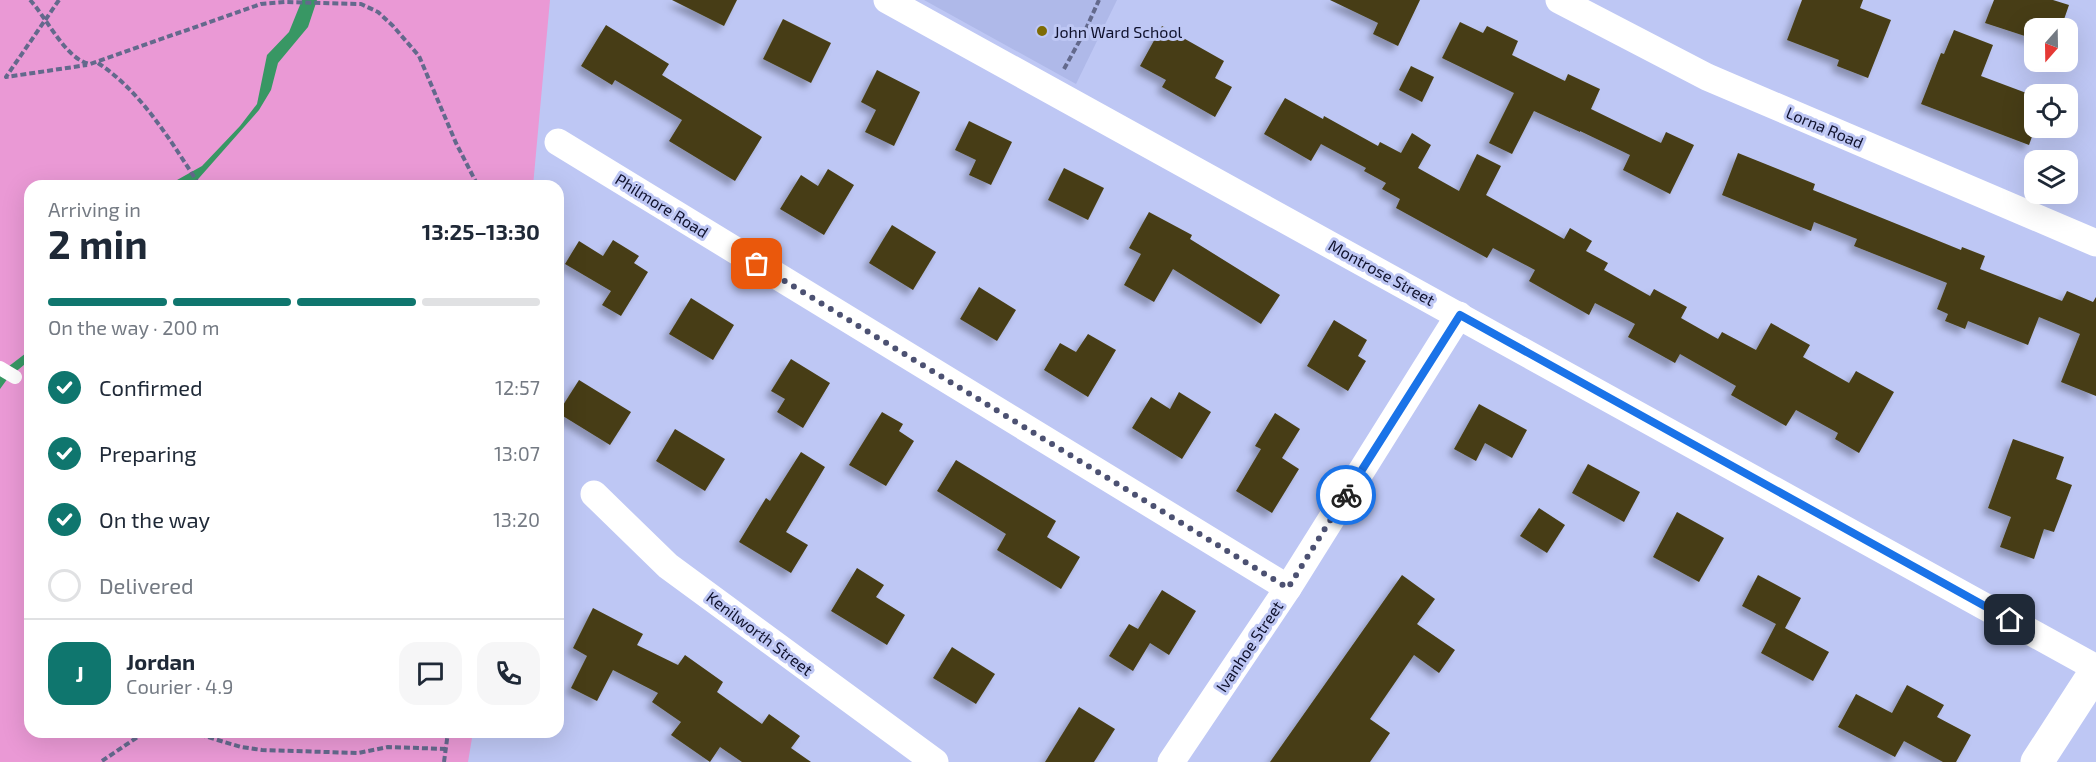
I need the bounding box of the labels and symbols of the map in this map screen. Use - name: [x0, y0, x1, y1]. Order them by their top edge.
- north arrow: [2024, 18, 2078, 72]
- place label: John Ward School: [1054, 22, 1183, 41]
- marker: John Ward School: [1035, 24, 1049, 38]
- street label: Lorna Road: [1783, 102, 1867, 152]
- street label: Philmore Road: [612, 169, 712, 241]
- street label: Montrose Street: [1326, 235, 1438, 309]
- pin: [731, 238, 782, 289]
- courier: [1316, 465, 1376, 525]
- street label: Kenilworth Street: [703, 587, 817, 679]
- pin: [1984, 594, 2035, 645]
- street label: Ivanhoe Street: [1212, 597, 1286, 695]

